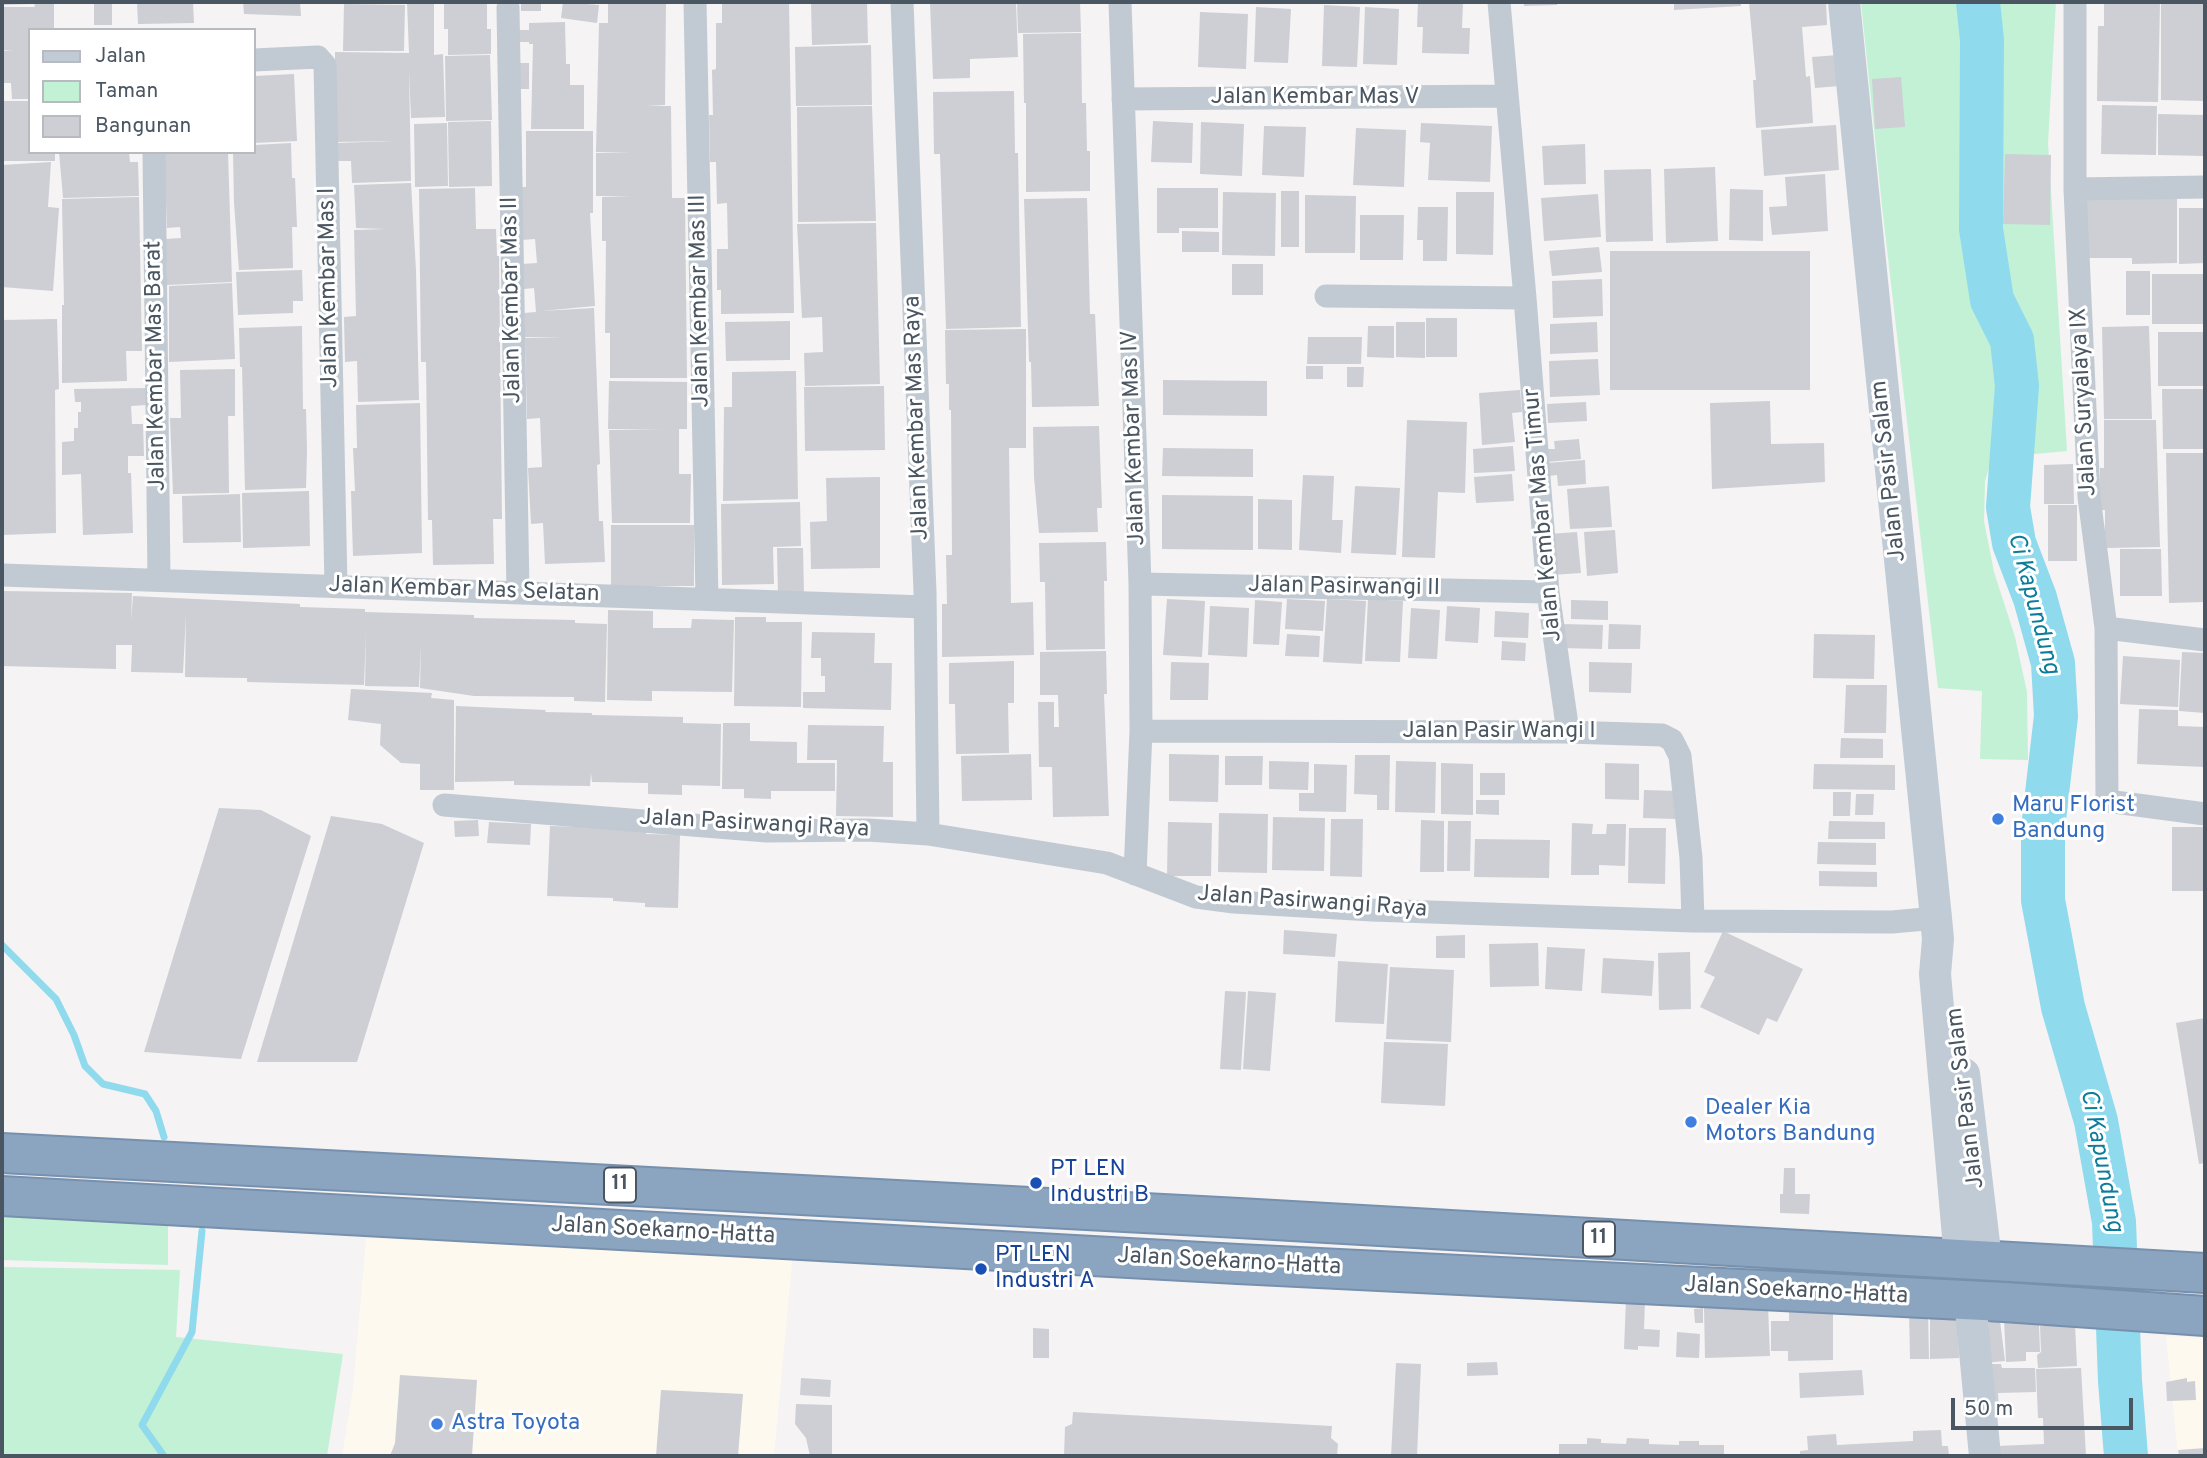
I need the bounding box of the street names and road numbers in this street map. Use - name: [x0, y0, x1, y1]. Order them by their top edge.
- street label: Jalan Kembar Mas V: [1210, 84, 1420, 112]
- street label: Jalan Kembar Mas I: [314, 187, 346, 389]
- street label: Jalan Kembar Mas III: [685, 194, 717, 408]
- street label: Jalan Kembar Mas II: [497, 196, 529, 404]
- street label: Jalan Kembar Mas Barat: [141, 240, 173, 492]
- street label: Jalan Kembar Mas Raya: [900, 295, 936, 541]
- street label: Jalan Suryalaya IX: [2066, 307, 2104, 497]
- street label: Jalan Kembar Mas IV: [1117, 330, 1153, 546]
- street label: Jalan Pasir Salam: [1867, 379, 1913, 563]
- street label: Jalan Kembar Mas Timur: [1519, 387, 1569, 643]
- street label: Jalan Kembar Mas Selatan: [328, 572, 600, 610]
- street label: Jalan Pasirwangi II: [1248, 573, 1440, 603]
- street label: Jalan Pasir Wangi I: [1402, 718, 1596, 746]
- street label: Jalan Pasirwangi Raya: [638, 805, 870, 845]
- street label: Jalan Pasirwangi Raya: [1196, 881, 1428, 925]
- street label: Jalan Pasir Salam: [1942, 1006, 1992, 1190]
- road number: 11: [604, 1168, 636, 1202]
- street label: Jalan Soekarno-Hatta: [550, 1212, 776, 1252]
- road number: 11: [1583, 1222, 1615, 1256]
- street label: Jalan Soekarno-Hatta: [1116, 1243, 1342, 1283]
- street label: Jalan Soekarno-Hatta: [1683, 1272, 1909, 1312]

